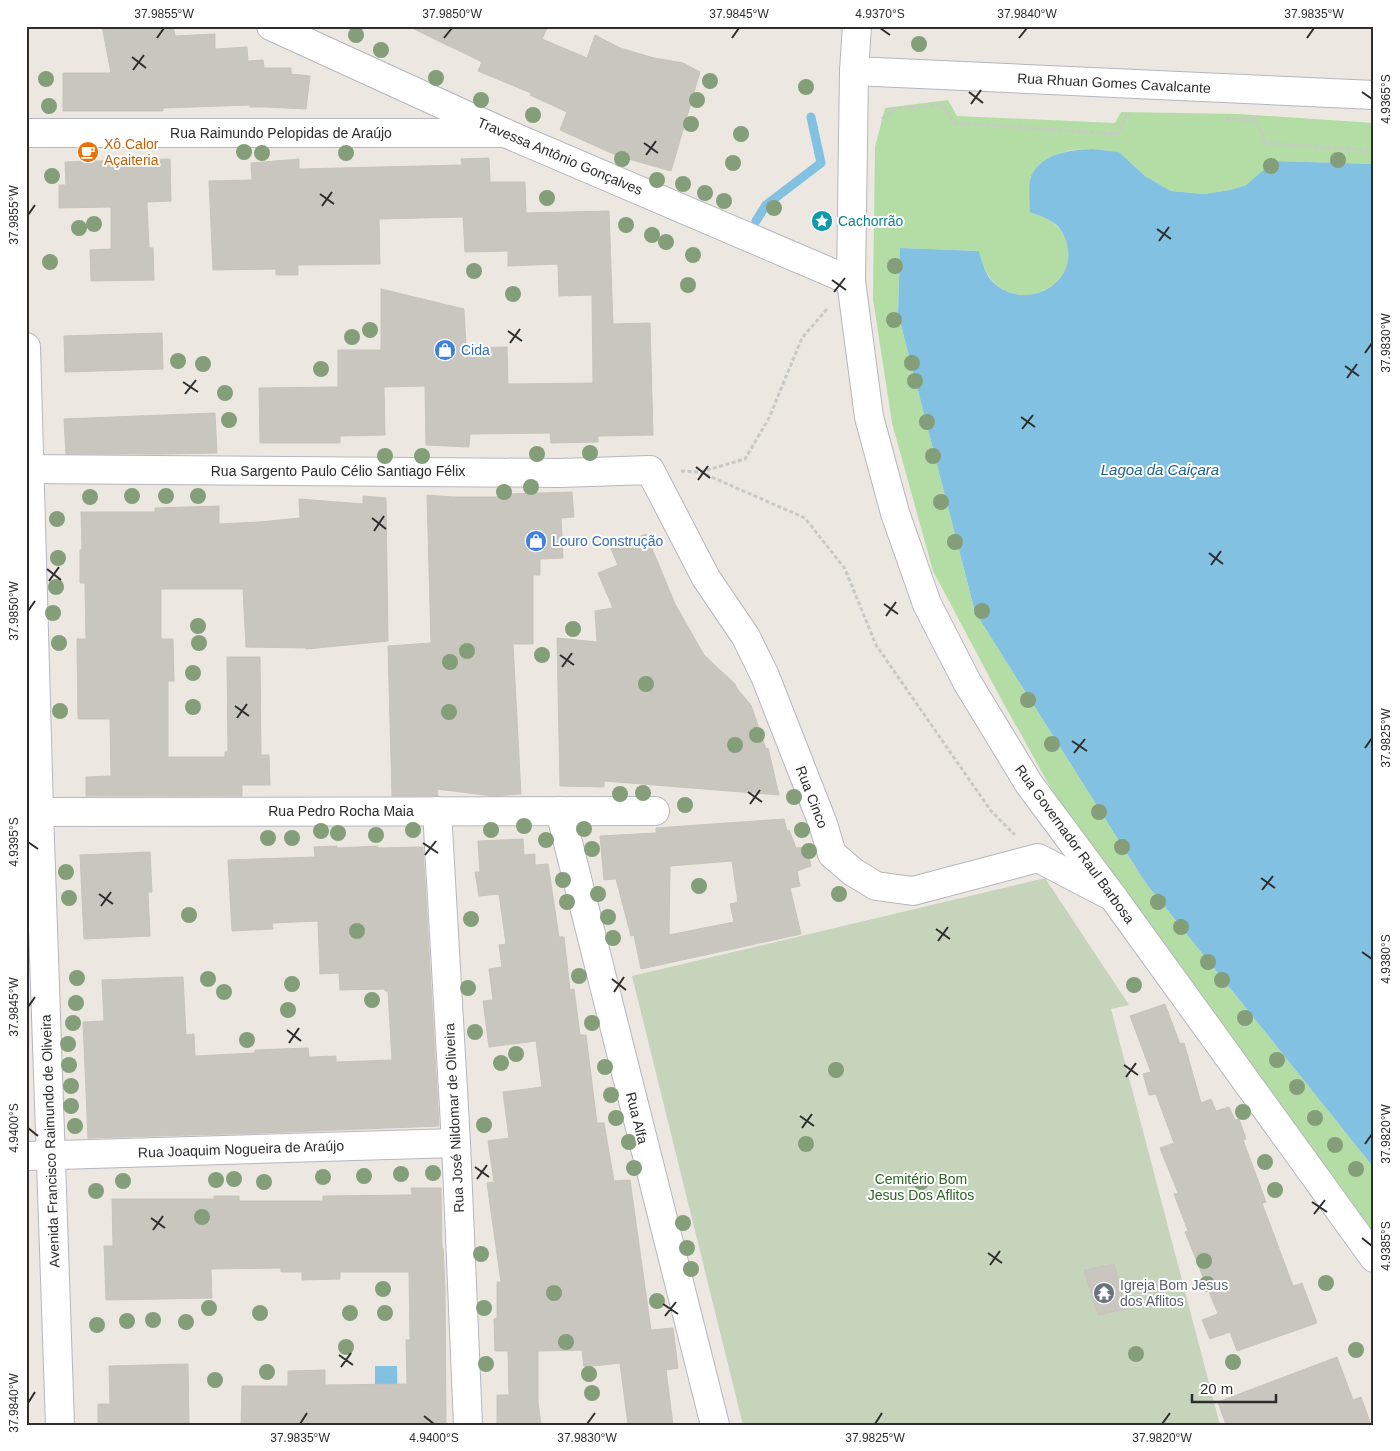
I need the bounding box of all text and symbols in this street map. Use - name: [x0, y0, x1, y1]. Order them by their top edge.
- text: 37.9855°W: [134, 7, 194, 21]
- text: 37.9850°W: [422, 7, 482, 21]
- text: 37.9845°W: [709, 7, 769, 21]
- text: 4.9370°S: [855, 7, 905, 21]
- text: 37.9840°W: [997, 7, 1057, 21]
- text: 37.9835°W: [1284, 7, 1344, 21]
- street label: Rua Rhuan Gomes Cavalcante: [1017, 70, 1211, 96]
- text: 4.9365°S: [1379, 74, 1393, 124]
- street label: Travessa Antônio Gonçalves: [475, 114, 645, 198]
- street label: Rua Raimundo Pelopidas de Araújo: [170, 125, 392, 141]
- place label: Xô Calor Açaiteria: [104, 136, 159, 168]
- cafe icon: Xô Calor Açaiteria: [76, 140, 100, 164]
- text: 37.9855°W: [7, 185, 21, 245]
- place icon: Cachorrão: [810, 209, 834, 233]
- place label: Cachorrão: [838, 213, 904, 229]
- text: 37.9830°W: [1379, 313, 1393, 373]
- shop icon: Cida: [433, 338, 457, 362]
- place label: Cida: [461, 342, 490, 358]
- water label: Lagoa da Caiçara: [1101, 461, 1219, 478]
- street label: Rua Sargento Paulo Célio Santiago Félix: [211, 463, 465, 479]
- shop icon: Louro Construção: [524, 529, 548, 553]
- place label: Louro Construção: [552, 533, 664, 549]
- text: 37.9850°W: [7, 581, 21, 641]
- text: 37.9825°W: [1379, 708, 1393, 768]
- street label: Rua Governador Raul Barbosa: [1012, 762, 1138, 927]
- street label: Rua Cinco: [793, 764, 831, 831]
- street label: Rua Pedro Rocha Maia: [268, 803, 414, 819]
- text: 4.9395°S: [7, 817, 21, 867]
- text: 4.9380°S: [1379, 934, 1393, 984]
- text: 37.9845°W: [7, 977, 21, 1037]
- street label: Avenida Francisco Raimundo de Oliveira: [38, 1014, 62, 1268]
- street label: Rua José Nildomar de Oliveira: [441, 1023, 467, 1213]
- street label: Rua Alfa: [623, 1090, 651, 1146]
- text: 4.9400°S: [7, 1103, 21, 1153]
- text: 37.9820°W: [1379, 1104, 1393, 1164]
- street label: Rua Joaquim Nogueira de Araújo: [138, 1137, 345, 1161]
- park label: Cemitério Bom Jesus Dos Aflitos: [868, 1171, 974, 1203]
- text: 4.9385°S: [1379, 1221, 1393, 1271]
- place label: Igreja Bom Jesus dos Aflitos: [1120, 1277, 1228, 1309]
- temple icon: Igreja Bom Jesus dos Aflitos: [1092, 1281, 1116, 1305]
- scale bar: [1192, 1371, 1276, 1403]
- text: 37.9840°W: [7, 1373, 21, 1433]
- text: 20 m: [1200, 1380, 1233, 1397]
- text: 37.9835°W: [270, 1431, 330, 1445]
- text: 4.9400°S: [409, 1431, 459, 1445]
- text: 37.9830°W: [557, 1431, 617, 1445]
- text: 37.9825°W: [845, 1431, 905, 1445]
- text: 37.9820°W: [1132, 1431, 1192, 1445]

